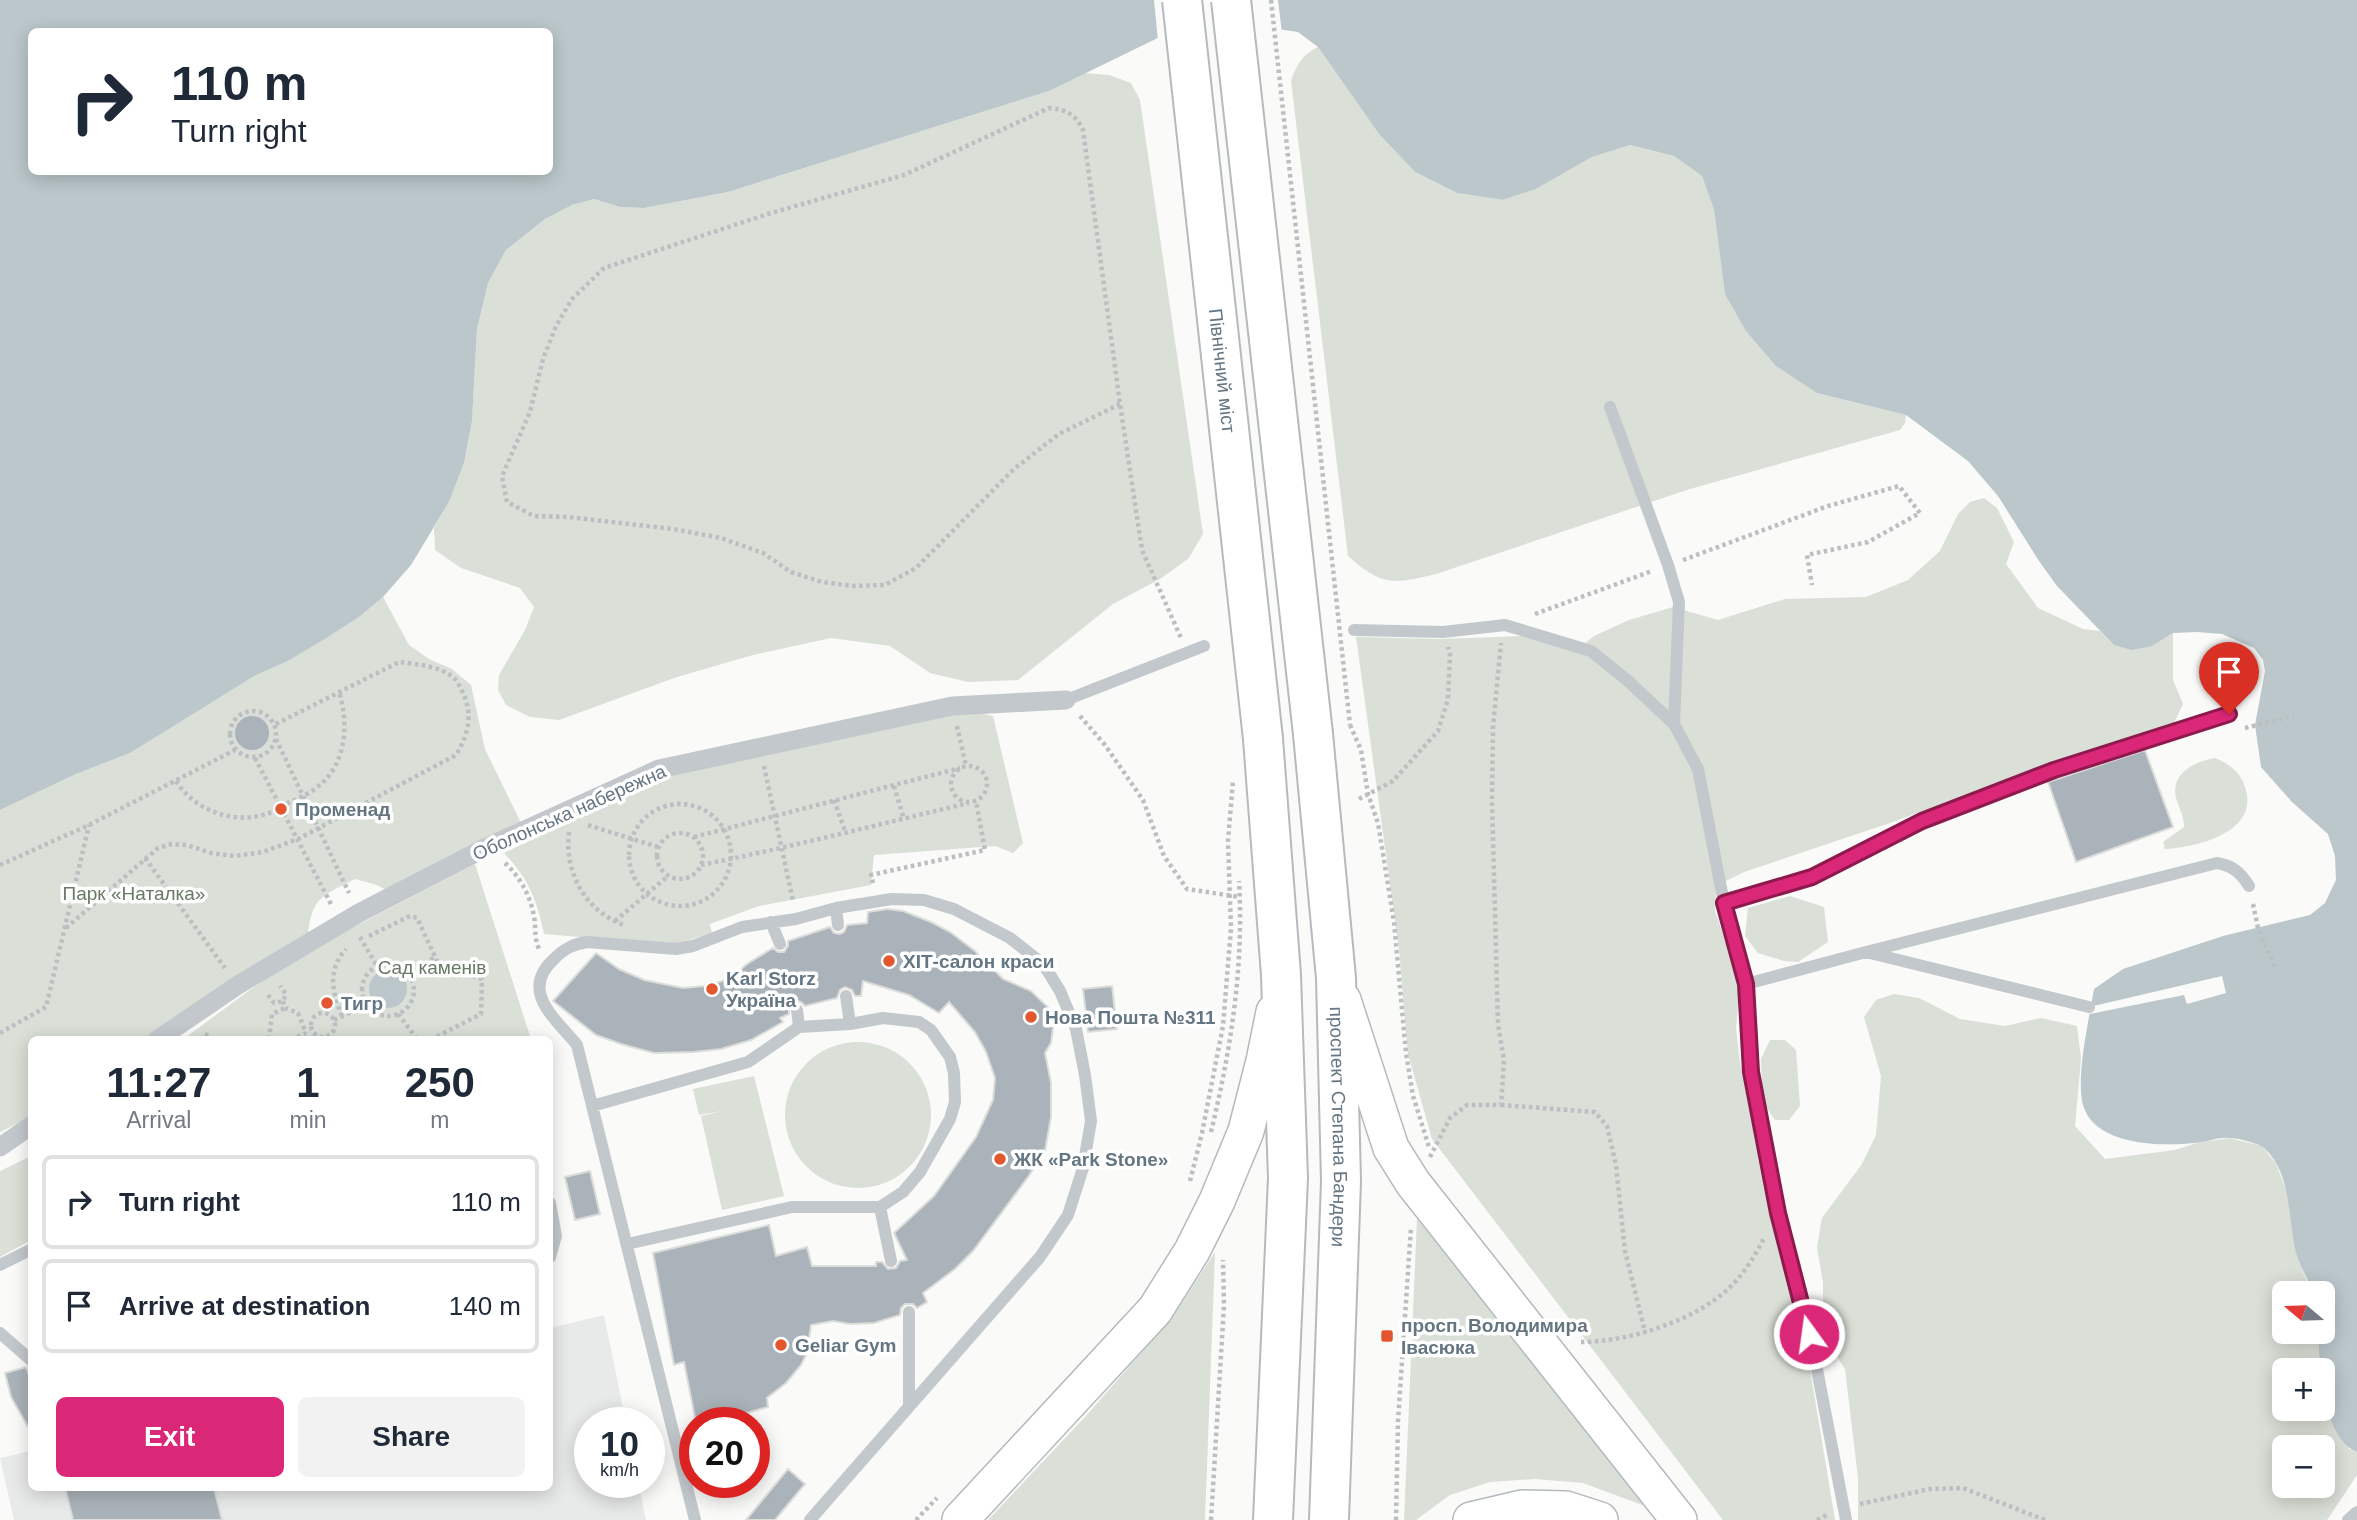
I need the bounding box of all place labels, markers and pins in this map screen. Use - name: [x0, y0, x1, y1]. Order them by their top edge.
- pin: [2199, 642, 2259, 714]
- place label: Променад: [295, 799, 390, 820]
- marker: Променад: [273, 801, 289, 817]
- place label: ХІТ-салон краси: [903, 951, 1054, 972]
- marker: ХІТ-салон краси: [881, 953, 897, 969]
- place label: Karl Storz Україна: [726, 968, 816, 1011]
- marker: Karl Storz Україна: [704, 981, 720, 997]
- place label: Тигр: [341, 993, 383, 1014]
- marker: Тигр: [319, 995, 335, 1011]
- place label: Нова Пошта №311: [1045, 1007, 1216, 1028]
- marker: Нова Пошта №311: [1023, 1009, 1039, 1025]
- place label: ЖК «Park Stone»: [1013, 1149, 1168, 1170]
- marker: ЖК «Park Stone»: [992, 1151, 1008, 1167]
- place label: просп. Володимира Івасюка: [1401, 1315, 1588, 1358]
- marker: просп. Володимира Івасюка: [1379, 1328, 1395, 1344]
- place label: Geliar Gym: [795, 1335, 896, 1356]
- marker: Geliar Gym: [773, 1337, 789, 1353]

